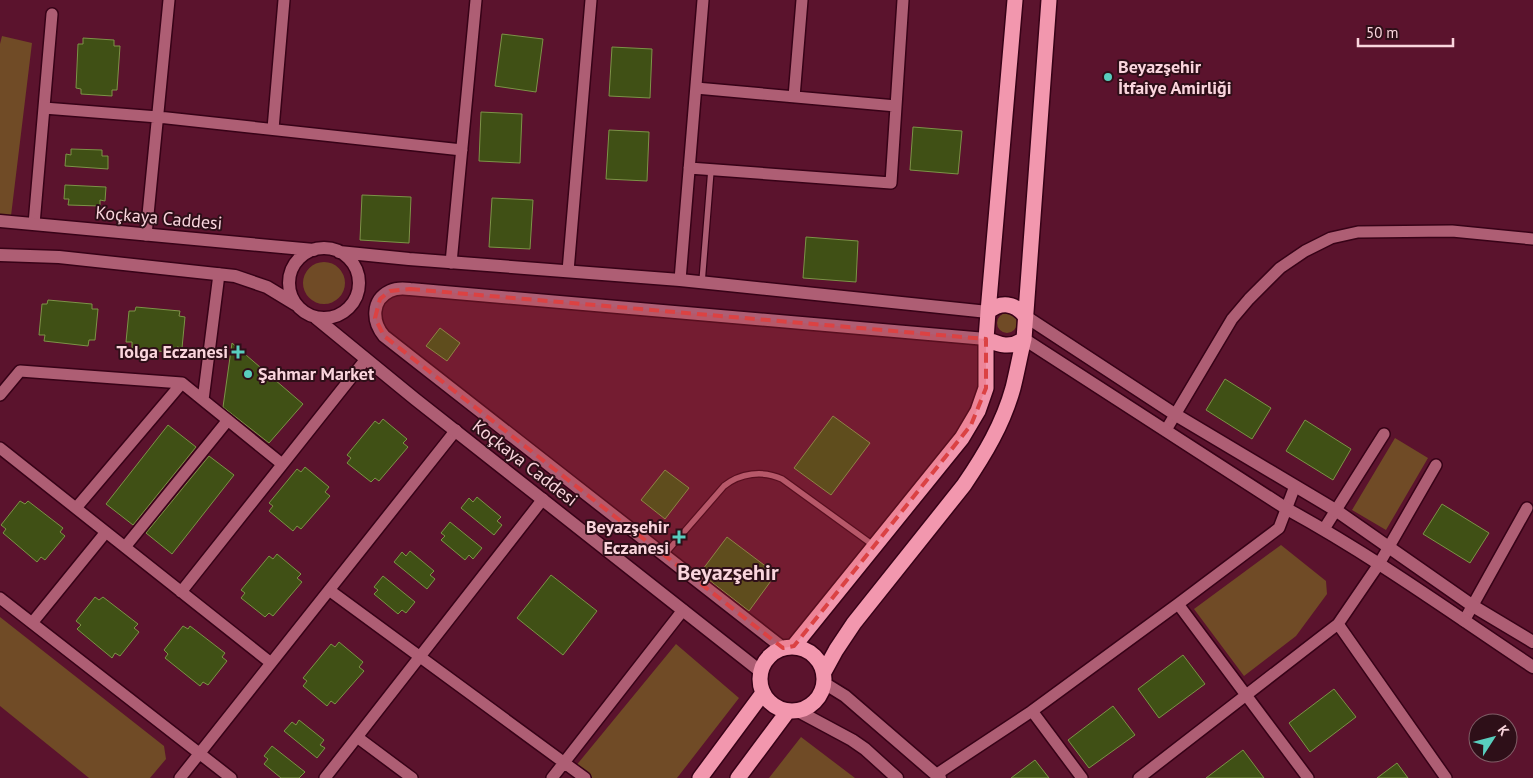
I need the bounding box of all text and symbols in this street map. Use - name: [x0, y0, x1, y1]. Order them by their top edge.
- scale bar: [1358, 15, 1453, 47]
- text: 50 m: [1366, 23, 1399, 42]
- place label: Beyazşehir İtfaiye Amirliği: [1118, 55, 1232, 99]
- marker: Beyazşehir İtfaiye Amirliği: [1102, 71, 1114, 83]
- street label: Koçkaya Caddesi: [95, 200, 223, 235]
- place label: Tolga Eczanesi: [116, 340, 228, 363]
- marker: Tolga Eczanesi: [232, 346, 244, 358]
- place label: Şahmar Market: [258, 362, 375, 385]
- marker: Şahmar Market: [242, 368, 254, 380]
- street label: Koçkaya Caddesi: [468, 414, 583, 511]
- place label: Beyazşehir Eczanesi: [586, 515, 670, 559]
- marker: Beyazşehir Eczanesi: [673, 531, 685, 543]
- district label: Beyazşehir: [677, 558, 779, 586]
- north arrow: [1468, 713, 1518, 763]
- text: K: [1494, 722, 1514, 739]

